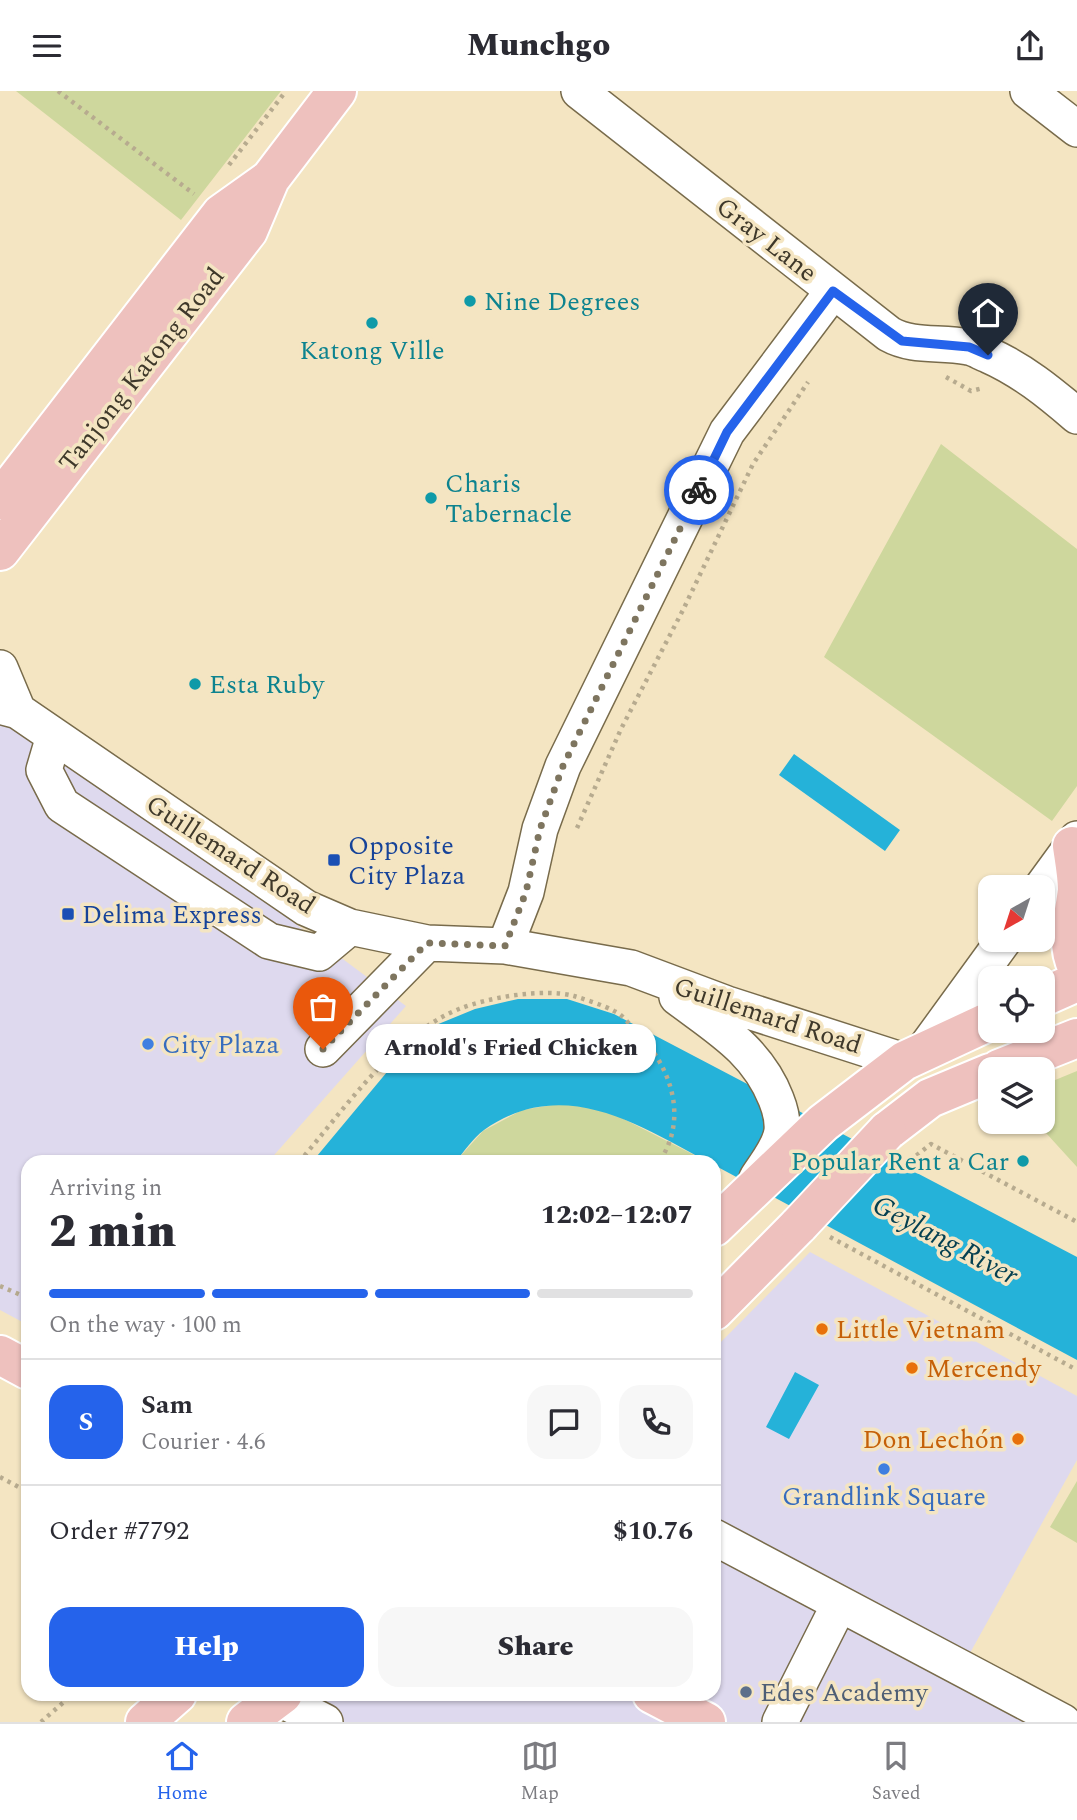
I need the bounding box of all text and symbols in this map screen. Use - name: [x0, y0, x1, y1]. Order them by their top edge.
- text: Munchgo: [467, 21, 610, 70]
- icon: menu: [28, 27, 66, 65]
- icon: share: [1011, 27, 1049, 65]
- street label: Gray Lane: [707, 187, 826, 292]
- street label: Tanjong Katong Road: [49, 259, 235, 481]
- place label: Nine Degrees: [484, 282, 641, 322]
- pin: [958, 283, 1018, 355]
- marker: Nine Degrees: [462, 293, 478, 309]
- icon: home: [969, 294, 1007, 332]
- marker: Katong Ville: [364, 315, 380, 331]
- place label: Katong Ville: [299, 331, 445, 371]
- courier: [664, 455, 734, 525]
- place label: Charis Tabernacle: [445, 464, 572, 534]
- icon: bike: [680, 471, 718, 509]
- marker: Charis Tabernacle: [423, 490, 439, 506]
- place label: Esta Ruby: [209, 665, 326, 705]
- marker: Esta Ruby: [187, 676, 203, 692]
- street label: Guillemard Road: [138, 785, 323, 925]
- place label: Opposite City Plaza: [348, 826, 465, 896]
- marker: Opposite City Plaza: [326, 852, 342, 868]
- north arrow: [978, 875, 1055, 952]
- map controls: [978, 875, 1055, 1134]
- place label: Delima Express: [82, 895, 262, 935]
- marker: Delima Express: [60, 906, 76, 922]
- button: locate: [978, 966, 1055, 1043]
- street label: Guillemard Road: [669, 967, 867, 1065]
- pin: [293, 977, 353, 1049]
- icon: bag: [304, 988, 342, 1026]
- place label: City Plaza: [162, 1025, 279, 1065]
- callout: Arnold's Fried Chicken: [365, 1025, 656, 1073]
- text: Arnold's Fried Chicken: [384, 1031, 638, 1066]
- marker: City Plaza: [140, 1036, 156, 1052]
- button: layers: [978, 1057, 1055, 1134]
- place label: Popular Rent a Car: [791, 1142, 1009, 1182]
- marker: Popular Rent a Car: [1015, 1153, 1031, 1169]
- text: Arriving in: [49, 1171, 162, 1206]
- water label: Geylang River: [865, 1184, 1026, 1297]
- text: 12:02–12:07: [541, 1195, 693, 1235]
- text: 2 min: [49, 1197, 176, 1267]
- text: On the way · 100 m: [49, 1308, 242, 1343]
- place label: Little Vietnam: [836, 1310, 1005, 1350]
- marker: Little Vietnam: [814, 1321, 830, 1337]
- place label: Mercendy: [926, 1349, 1043, 1389]
- marker: Mercendy: [904, 1360, 920, 1376]
- text: Sam: [141, 1385, 193, 1425]
- button: chat: [527, 1385, 601, 1459]
- button: phone: [619, 1385, 693, 1459]
- text: S: [79, 1402, 93, 1442]
- place label: Don Lechón: [862, 1420, 1004, 1460]
- text: Courier · 4.6: [141, 1425, 266, 1460]
- marker: Don Lechón: [1010, 1431, 1026, 1447]
- marker: Grandlink Square: [876, 1461, 892, 1477]
- place label: Grandlink Square: [782, 1477, 986, 1517]
- text: Order #7792: [49, 1511, 189, 1551]
- text: $10.76: [613, 1511, 693, 1551]
- button: Help: [49, 1607, 364, 1687]
- button: Share: [378, 1607, 693, 1687]
- place label: Edes Academy: [760, 1673, 929, 1713]
- marker: Edes Academy: [738, 1684, 754, 1700]
- tab: Home: [156, 1737, 208, 1808]
- tab: Map: [521, 1737, 559, 1808]
- tab: Saved: [872, 1737, 921, 1808]

